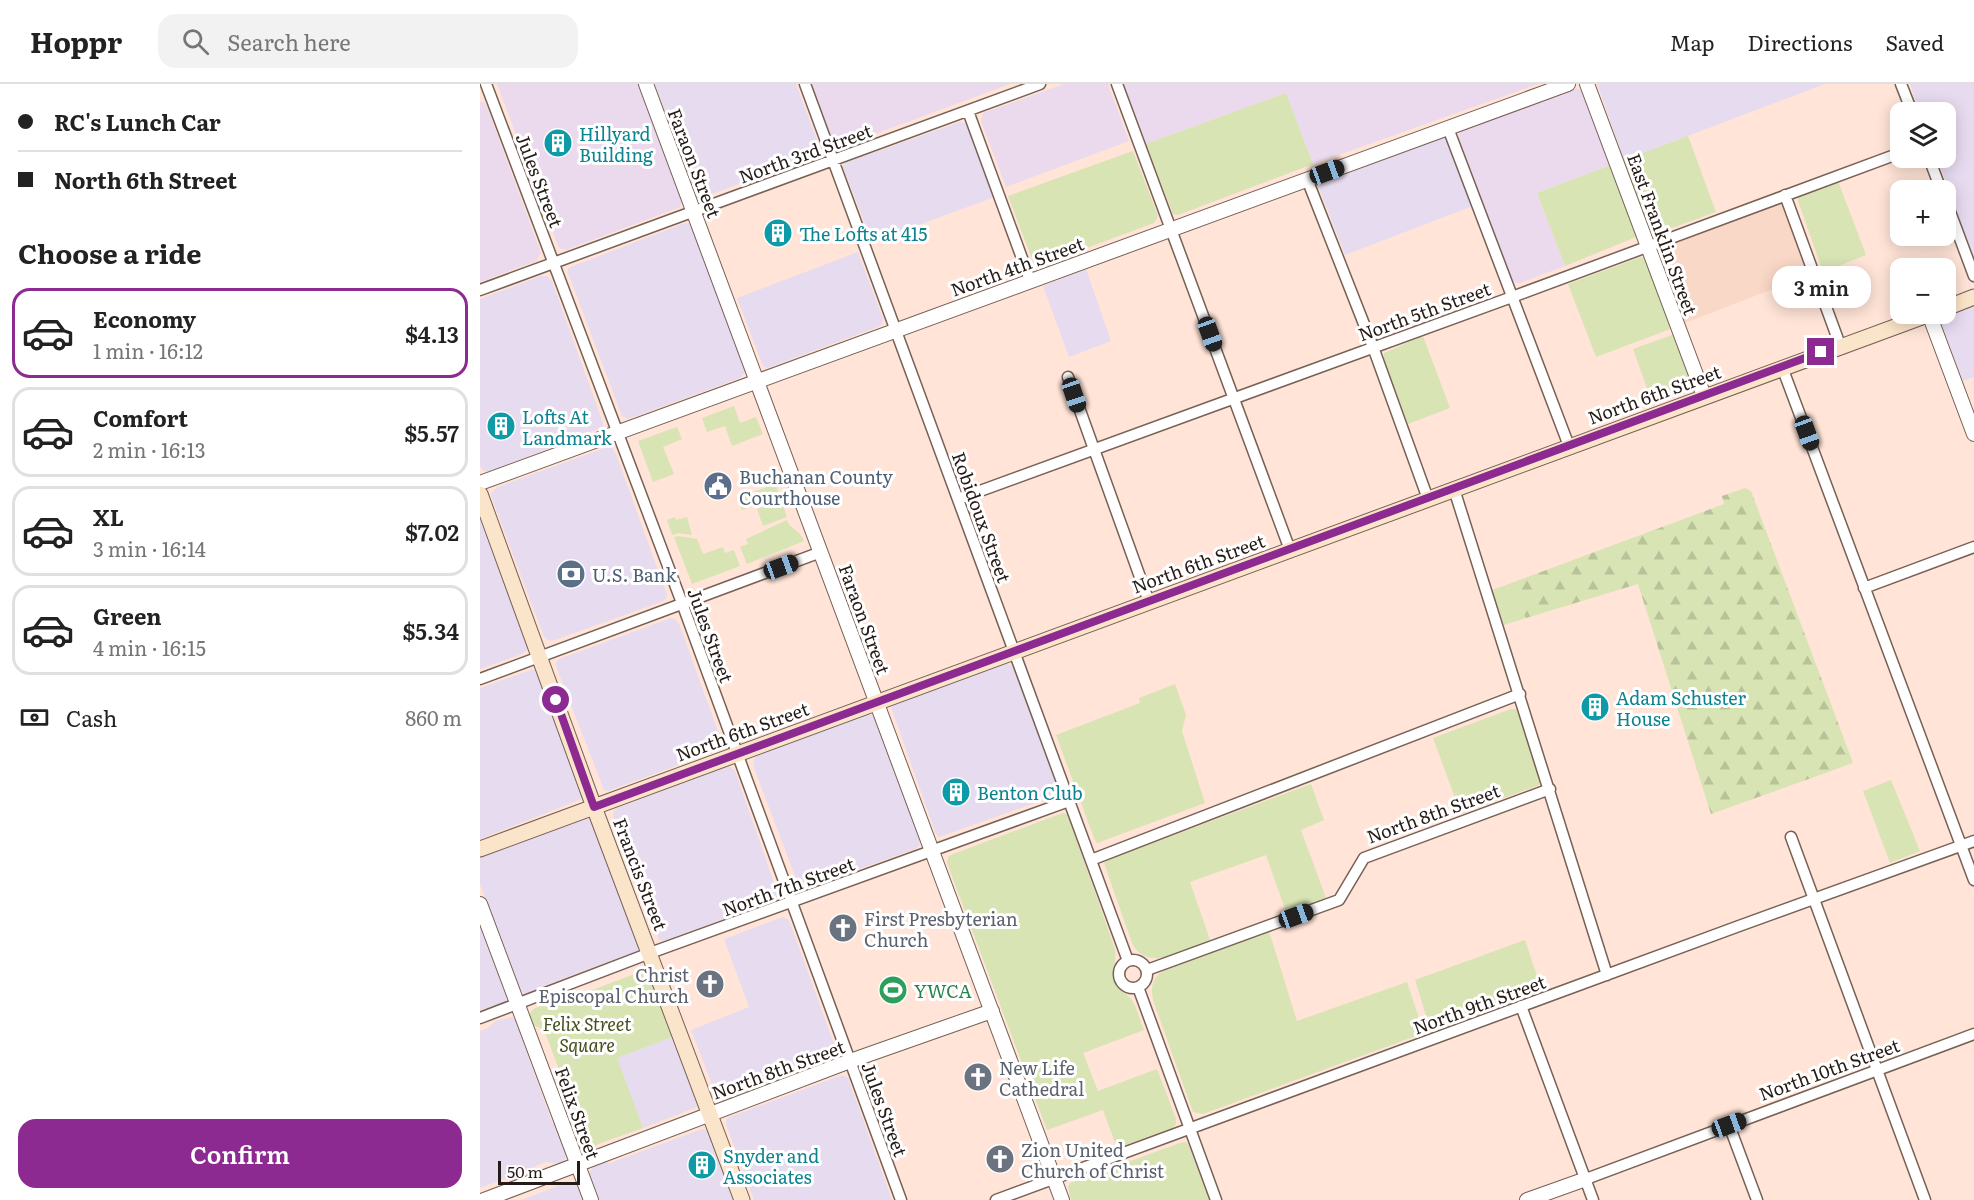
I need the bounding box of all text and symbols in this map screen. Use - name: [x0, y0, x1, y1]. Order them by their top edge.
- search box: [158, 14, 578, 68]
- text: Hoppr: [30, 20, 122, 62]
- icon: search: [179, 25, 212, 58]
- text: Search here: [227, 25, 351, 58]
- text: Map: [1670, 26, 1715, 57]
- text: Directions: [1748, 26, 1853, 57]
- text: Saved: [1886, 26, 1944, 57]
- map controls: [1890, 102, 1956, 324]
- button: layers: [1890, 102, 1956, 168]
- street label: Faraon Street: [662, 104, 729, 222]
- text: RC's Lunch Car: [54, 105, 221, 138]
- street label: North 3rd Street: [735, 116, 876, 190]
- place label: Hillyard Building: [579, 120, 654, 168]
- building icon: Hillyard Building: [542, 127, 574, 159]
- street label: Jules Street: [510, 129, 571, 232]
- street label: East Franklin Street: [1621, 149, 1705, 319]
- car: [1307, 157, 1347, 187]
- text: North 6th Street: [54, 163, 237, 196]
- button: +: [1890, 180, 1956, 246]
- building icon: The Lofts at 415: [762, 217, 794, 249]
- place label: The Lofts at 415: [799, 220, 928, 247]
- street label: North 4th Street: [947, 229, 1088, 303]
- text: Choose a ride: [18, 232, 201, 272]
- button: −: [1890, 258, 1956, 324]
- callout: 3 min: [1772, 265, 1870, 307]
- text: 3 min: [1794, 272, 1849, 302]
- street label: North 5th Street: [1354, 274, 1495, 347]
- text: Economy: [93, 302, 196, 335]
- icon: car: [21, 306, 75, 360]
- car: [1195, 314, 1225, 354]
- text: $4.13: [405, 317, 459, 350]
- text: 1 min · 16:12: [93, 335, 203, 365]
- route end: [1807, 338, 1834, 365]
- street label: North 6th Street: [1584, 357, 1725, 431]
- car: [1060, 375, 1088, 415]
- text: Comfort: [93, 401, 188, 434]
- place label: Lofts At Landmark: [522, 403, 613, 451]
- icon: car: [21, 405, 75, 459]
- building icon: Lofts At Landmark: [485, 410, 517, 442]
- car: [1792, 413, 1822, 453]
- text: $5.57: [404, 416, 459, 449]
- text: 2 min · 16:13: [93, 434, 206, 464]
- street label: Robidoux Street: [946, 448, 1018, 587]
- place label: Buchanan County Courthouse: [739, 463, 894, 511]
- public building icon: Buchanan County Courthouse: [702, 470, 734, 502]
- text: XL: [93, 500, 124, 533]
- icon: car: [21, 504, 75, 558]
- text: $7.02: [405, 515, 459, 548]
- street label: North 6th Street: [1128, 526, 1269, 600]
- text: 3 min · 16:14: [93, 533, 206, 563]
- car: [761, 552, 801, 582]
- bank icon: U.S. Bank: [555, 558, 587, 590]
- street label: Faraon Street: [833, 560, 898, 678]
- place label: U.S. Bank: [592, 561, 678, 588]
- street label: Jules Street: [681, 584, 741, 687]
- text: Green: [93, 599, 162, 632]
- icon: car: [21, 603, 75, 657]
- text: $5.34: [402, 614, 459, 647]
- text: 4 min · 16:15: [93, 632, 206, 662]
- place label: Adam Schuster House: [1616, 684, 1747, 732]
- route start: [542, 686, 569, 713]
- building icon: Adam Schuster House: [1579, 691, 1611, 723]
- street label: North 6th Street: [672, 694, 813, 768]
- icon: cash: [18, 701, 51, 734]
- text: Cash: [66, 701, 117, 734]
- text: 860 m: [405, 702, 462, 732]
- building icon: Benton Club: [940, 776, 972, 808]
- street label: North 8th Street: [1363, 776, 1504, 850]
- place label: Benton Club: [977, 779, 1083, 806]
- street label: Francis Street: [607, 814, 675, 935]
- street label: North 7th Street: [718, 849, 859, 922]
- car: [1276, 901, 1316, 931]
- place label: First Presbyterian Church: [864, 905, 1018, 953]
- church icon: First Presbyterian Church: [827, 912, 859, 944]
- place label: Christ Episcopal Church: [538, 961, 690, 1009]
- street label: North 9th Street: [1409, 967, 1550, 1041]
- church icon: Christ Episcopal Church: [694, 968, 726, 1000]
- sports icon: YWCA: [877, 974, 909, 1006]
- place label: YWCA: [914, 977, 972, 1004]
- park label: Felix Street Square: [543, 1010, 631, 1058]
- street label: North 10th Street: [1755, 1031, 1904, 1107]
- street label: North 8th Street: [708, 1032, 849, 1106]
- place label: New Life Cathedral: [999, 1054, 1084, 1102]
- street label: Jules Street: [855, 1058, 915, 1161]
- church icon: New Life Cathedral: [962, 1061, 994, 1093]
- street label: Felix Street: [549, 1063, 607, 1164]
- car: [1709, 1110, 1749, 1140]
- button: Confirm: [18, 1119, 462, 1188]
- place label: Zion United Church of Christ: [1021, 1136, 1165, 1184]
- place label: Snyder and Associates: [723, 1142, 819, 1190]
- church icon: Zion United Church of Christ: [984, 1143, 1016, 1175]
- building icon: Snyder and Associates: [686, 1149, 718, 1181]
- scale bar: [498, 1158, 580, 1186]
- text: 50 m: [507, 1159, 543, 1183]

